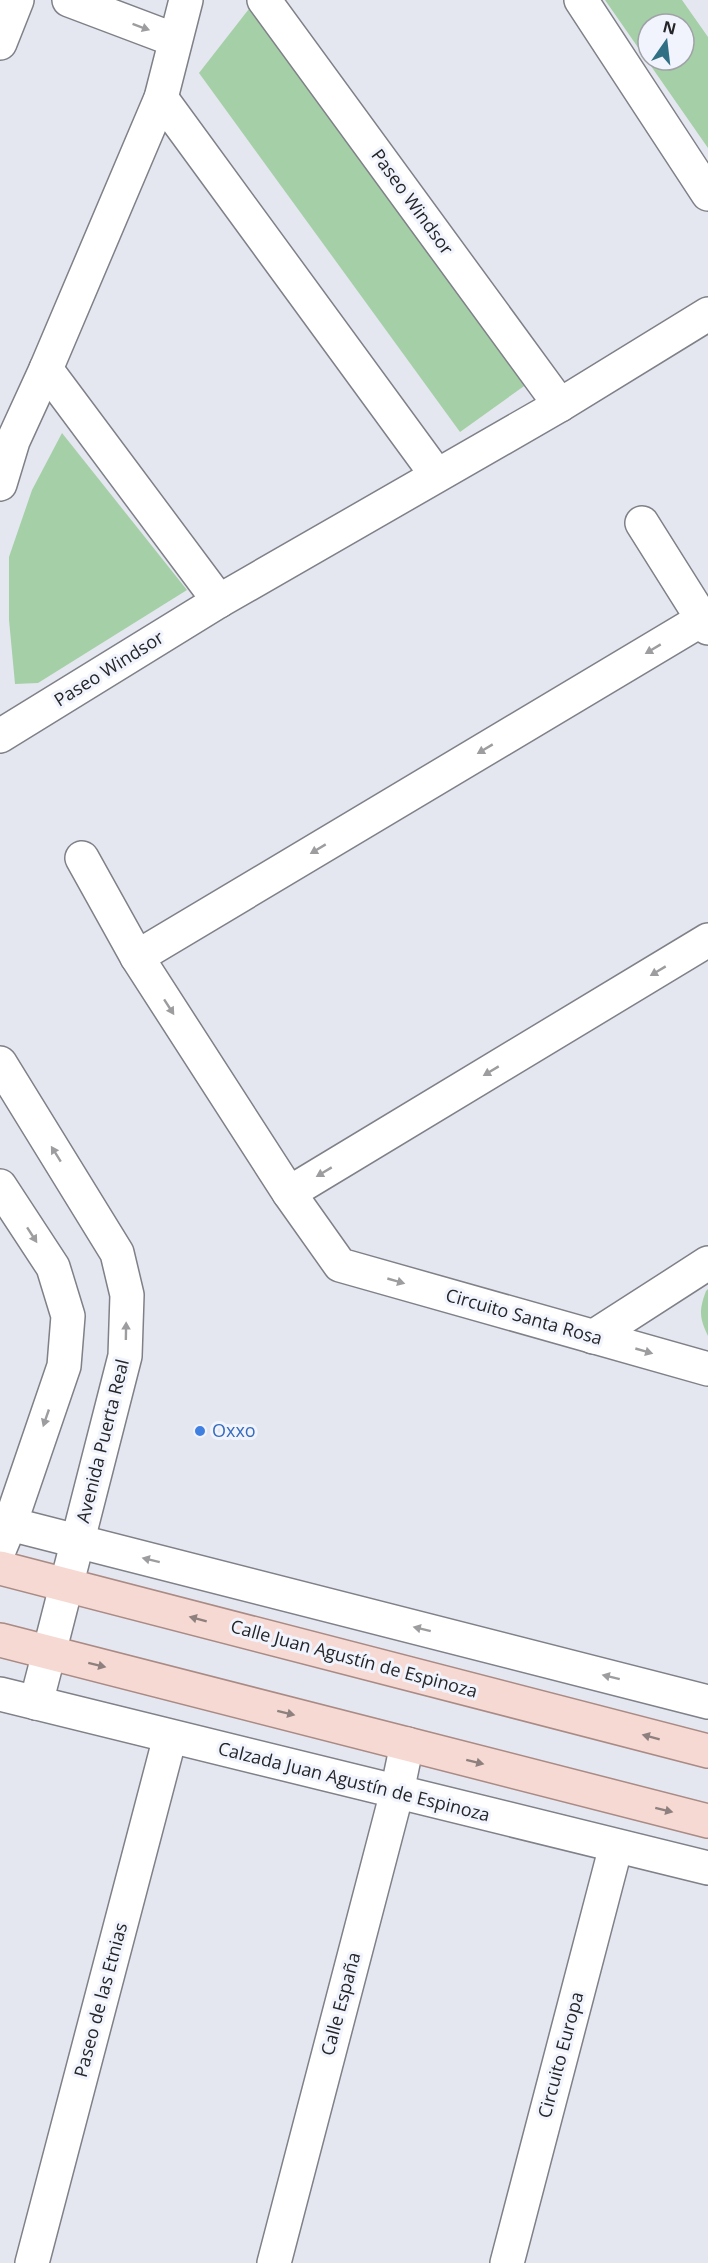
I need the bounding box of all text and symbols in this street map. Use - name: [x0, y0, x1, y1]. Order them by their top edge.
- north arrow: [636, 12, 696, 72]
- text: N: [661, 15, 679, 40]
- one-way arrow: [133, 22, 151, 32]
- street label: Paseo Windsor: [366, 144, 460, 260]
- street label: Paseo Windsor: [49, 625, 168, 711]
- one-way arrow: [644, 644, 661, 654]
- one-way arrow: [477, 744, 493, 755]
- one-way arrow: [310, 844, 326, 855]
- one-way arrow: [650, 965, 666, 976]
- one-way arrow: [163, 998, 174, 1015]
- one-way arrow: [483, 1066, 499, 1077]
- one-way arrow: [51, 1146, 62, 1162]
- one-way arrow: [315, 1167, 332, 1177]
- one-way arrow: [26, 1227, 37, 1243]
- one-way arrow: [387, 1277, 405, 1286]
- street label: Circuito Santa Rosa: [443, 1282, 605, 1350]
- one-way arrow: [121, 1321, 131, 1340]
- one-way arrow: [635, 1347, 653, 1356]
- street label: Avenida Puerta Real: [70, 1356, 134, 1525]
- one-way arrow: [41, 1409, 51, 1427]
- place label: Oxxo: [212, 1418, 256, 1442]
- marker: Oxxo: [193, 1424, 207, 1438]
- one-way arrow: [142, 1554, 161, 1564]
- one-way arrow: [189, 1613, 208, 1623]
- street label: Calle Juan Agustín de Espinoza: [228, 1614, 480, 1703]
- one-way arrow: [413, 1624, 431, 1634]
- one-way arrow: [88, 1660, 107, 1670]
- one-way arrow: [601, 1672, 620, 1682]
- one-way arrow: [277, 1709, 296, 1719]
- one-way arrow: [642, 1731, 661, 1741]
- street label: Calzada Juan Agustín de Espinoza: [216, 1736, 493, 1826]
- one-way arrow: [466, 1757, 484, 1767]
- one-way arrow: [655, 1806, 673, 1815]
- street label: Paseo de las Etnias: [68, 1920, 132, 2080]
- street label: Calle España: [315, 1950, 365, 2058]
- street label: Circuito Europa: [532, 1989, 588, 2120]

